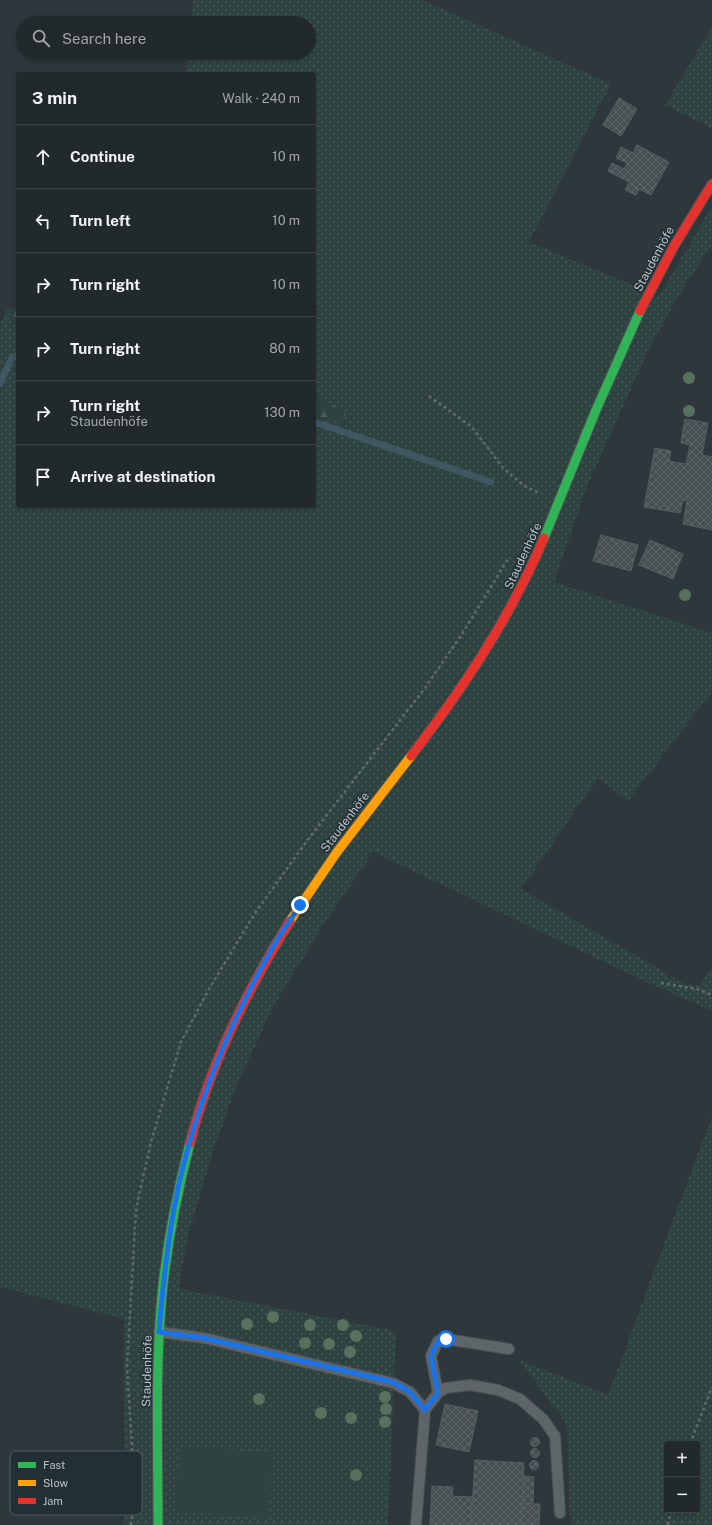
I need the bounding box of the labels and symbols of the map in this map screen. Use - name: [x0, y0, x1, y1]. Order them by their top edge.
- street label: Staudenhöfe: [631, 224, 677, 294]
- street label: Staudenhöfe: [501, 520, 545, 592]
- street label: Staudenhöfe: [318, 789, 372, 855]
- route end: [291, 896, 309, 914]
- route start: [437, 1330, 455, 1348]
- street label: Staudenhöfe: [139, 1335, 155, 1407]
- legend: [10, 1451, 142, 1515]
- text: Fast: [43, 1459, 65, 1471]
- text: Slow: [43, 1477, 69, 1489]
- text: Jam: [43, 1495, 63, 1507]

